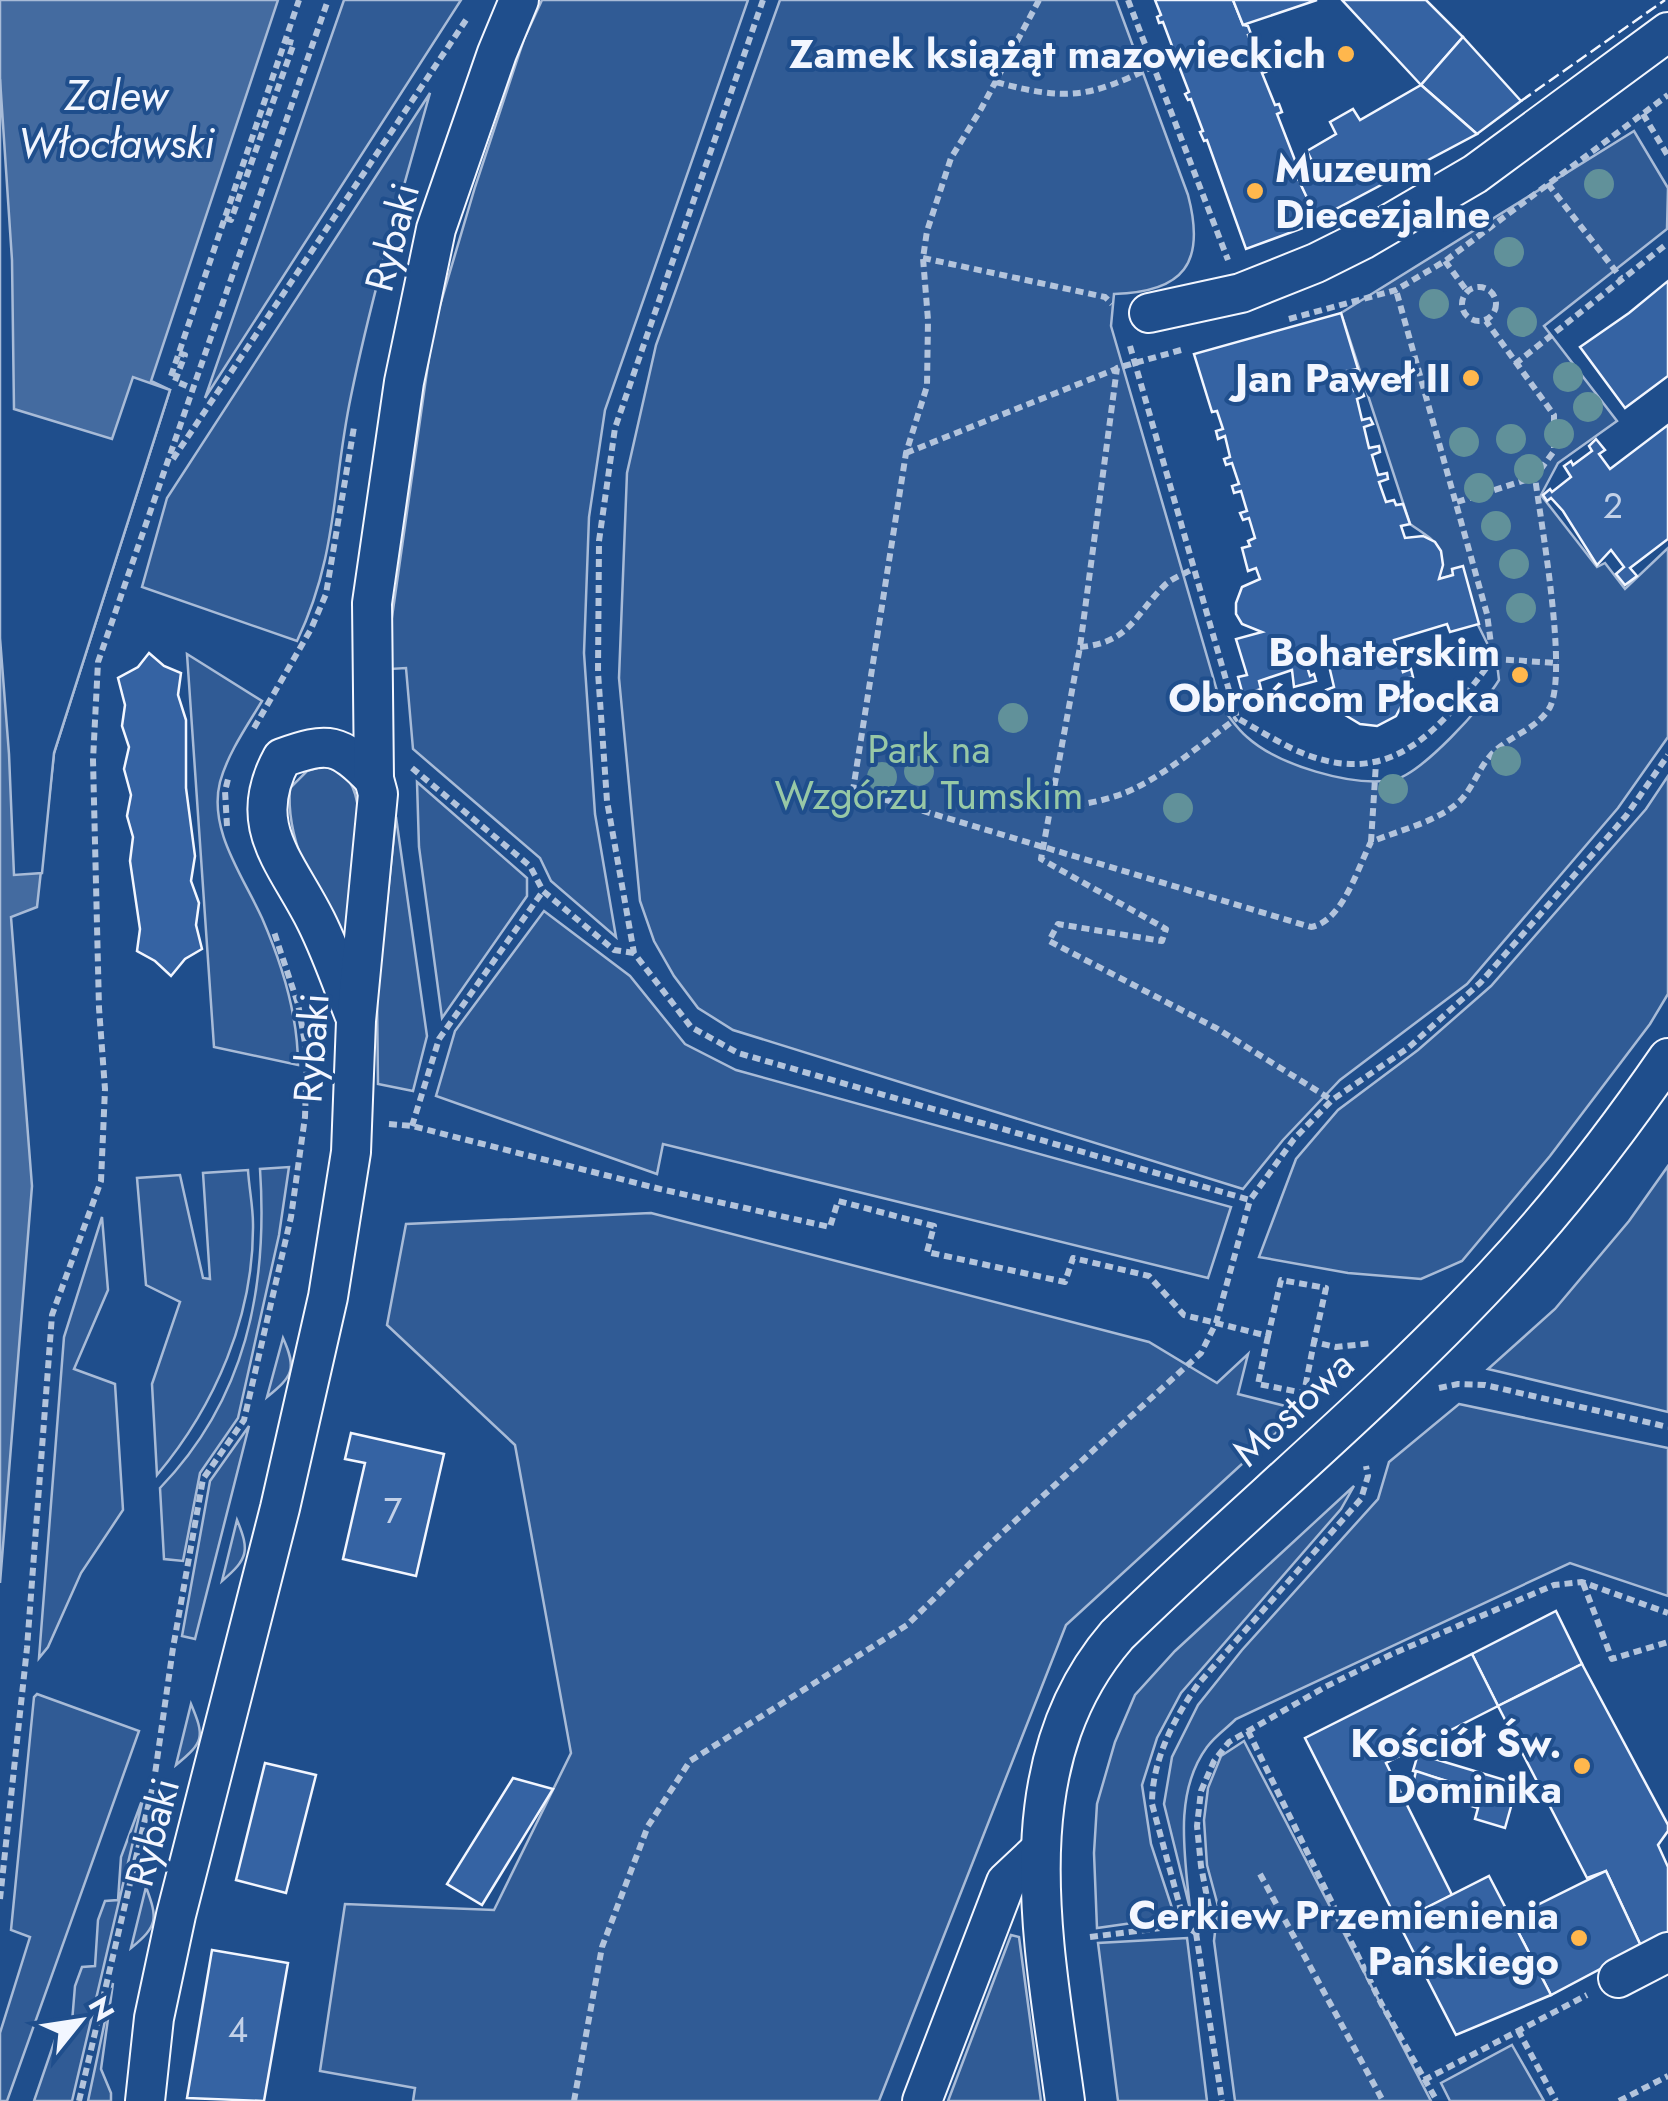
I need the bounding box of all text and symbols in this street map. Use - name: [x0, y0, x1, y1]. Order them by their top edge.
- place label: Zamek książąt mazowieckich: [789, 25, 1326, 83]
- marker: Zamek książąt mazowieckich: [1335, 43, 1357, 65]
- water label: Zalew Włocławski: [18, 65, 216, 174]
- place label: Muzeum Diecezjalne: [1275, 139, 1490, 243]
- street label: Rybaki: [350, 176, 434, 298]
- marker: Muzeum Diecezjalne: [1244, 180, 1266, 202]
- place label: Jan Paweł II: [1228, 349, 1451, 407]
- marker: Jan Paweł II: [1460, 367, 1482, 389]
- house number: 2: [1603, 481, 1623, 531]
- place label: Bohaterskim Obrońcom Płocka: [1168, 623, 1500, 727]
- marker: Bohaterskim Obrońcom Płocka: [1509, 664, 1531, 686]
- park label: Park na Wzgórzu Tumskim: [775, 720, 1083, 824]
- street label: Rybaki: [278, 991, 344, 1105]
- street label: Mostowa: [1219, 1336, 1367, 1480]
- house number: 7: [384, 1486, 403, 1536]
- place label: Kościół Św. Dominika: [1350, 1714, 1562, 1818]
- marker: Kościół Św. Dominika: [1571, 1755, 1593, 1777]
- street label: Rybaki: [110, 1771, 194, 1893]
- place label: Cerkiew Przemienienia Pańskiego: [1128, 1886, 1559, 1990]
- marker: Cerkiew Przemienienia Pańskiego: [1568, 1927, 1590, 1949]
- north arrow: [30, 1971, 130, 2071]
- text: N: [78, 1989, 125, 2029]
- house number: 4: [228, 2005, 248, 2055]

